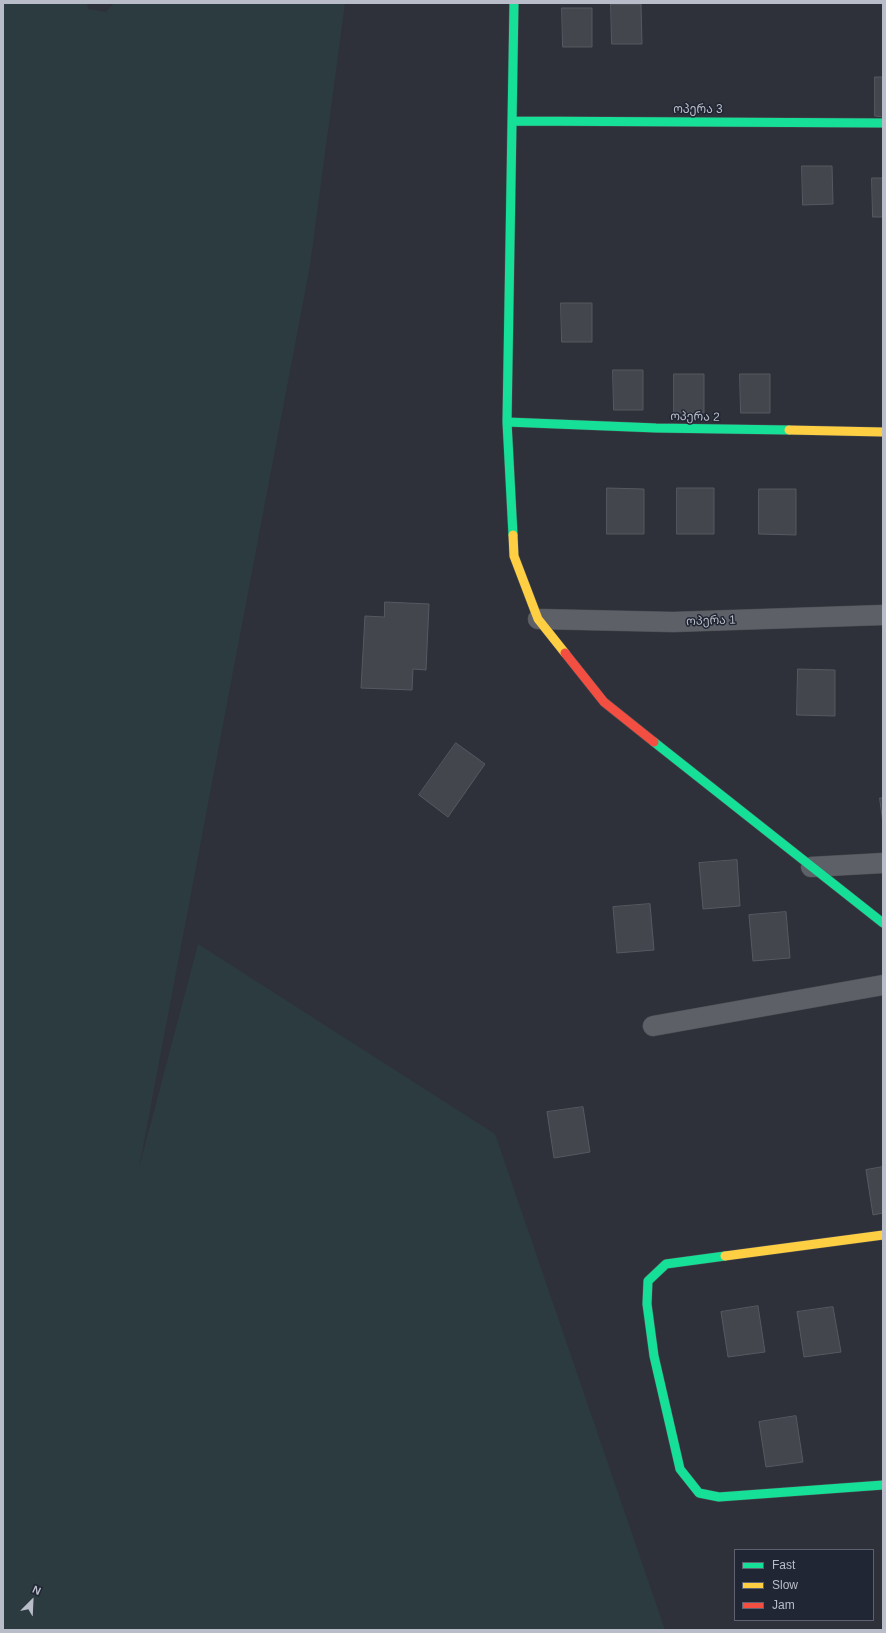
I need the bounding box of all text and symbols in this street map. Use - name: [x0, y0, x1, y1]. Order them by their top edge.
- street label: ოპერა 3: [673, 103, 723, 117]
- street label: ოპერა 2: [670, 409, 720, 425]
- street label: ოპერა 1: [686, 613, 736, 629]
- legend: [734, 1549, 874, 1621]
- text: Fast: [772, 1558, 795, 1572]
- text: Slow: [772, 1578, 798, 1592]
- north arrow: [12, 1581, 52, 1621]
- text: N: [31, 1583, 43, 1597]
- text: Jam: [772, 1598, 795, 1612]

